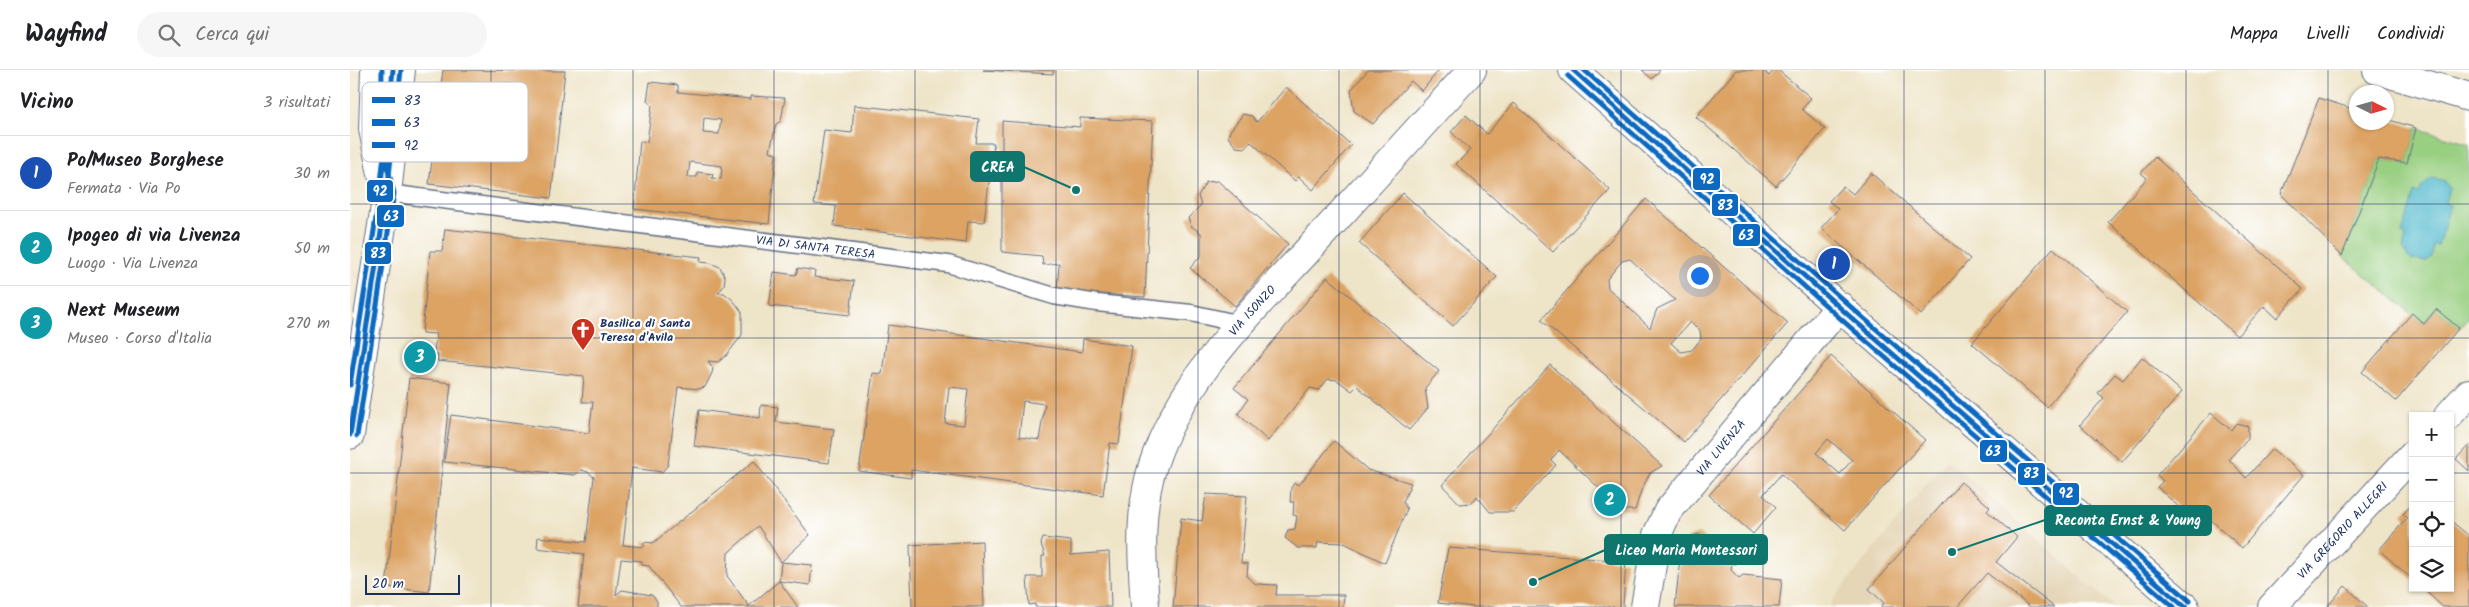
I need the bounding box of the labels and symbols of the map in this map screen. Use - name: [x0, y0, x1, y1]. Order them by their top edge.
- legend: [362, 82, 528, 162]
- north arrow: [2349, 85, 2394, 130]
- text: 83: [404, 90, 420, 112]
- text: 63: [404, 112, 420, 134]
- text: 92: [404, 135, 419, 157]
- callout: CREA: [971, 152, 1024, 181]
- text: CREA: [981, 157, 1015, 179]
- line badge: 92: [1692, 167, 1721, 191]
- text: 92: [1699, 169, 1715, 191]
- line badge: 92: [366, 179, 394, 203]
- text: 92: [372, 181, 388, 203]
- line badge: 83: [1711, 193, 1739, 217]
- text: 83: [1717, 195, 1733, 217]
- line badge: 63: [376, 204, 405, 228]
- text: 63: [383, 206, 399, 228]
- line badge: 63: [1732, 223, 1761, 247]
- text: 63: [1738, 225, 1754, 247]
- street label: VIA DI SANTA TERESA: [755, 231, 876, 265]
- line badge: 83: [364, 241, 392, 265]
- text: 83: [370, 243, 386, 265]
- pin: 1: [1818, 245, 1850, 283]
- your location: [1687, 263, 1713, 289]
- street label: VIA ISONZO: [1225, 281, 1281, 341]
- place label: Basilica di Santa Teresa d'Avila: [600, 314, 690, 347]
- church icon: Basilica di Santa Teresa d'Avila: [570, 317, 596, 351]
- pin: 3: [404, 338, 436, 376]
- street label: VIA LIVENZA: [1692, 416, 1751, 481]
- line badge: 63: [1979, 439, 2008, 463]
- text: 63: [1985, 441, 2001, 463]
- line badge: 83: [2017, 462, 2046, 486]
- text: 83: [2023, 463, 2039, 485]
- street label: VIA GREGORIO ALLEGRI: [2293, 478, 2393, 584]
- pin: 2: [1594, 481, 1626, 519]
- line badge: 92: [2052, 482, 2080, 506]
- text: 92: [2058, 483, 2074, 505]
- callout: Reconta Ernst & Young: [2045, 506, 2211, 535]
- text: Reconta Ernst & Young: [2055, 510, 2201, 532]
- callout: Liceo Maria Montessori: [1605, 535, 1767, 564]
- text: Liceo Maria Montessori: [1615, 540, 1757, 562]
- scale bar: [365, 572, 460, 595]

